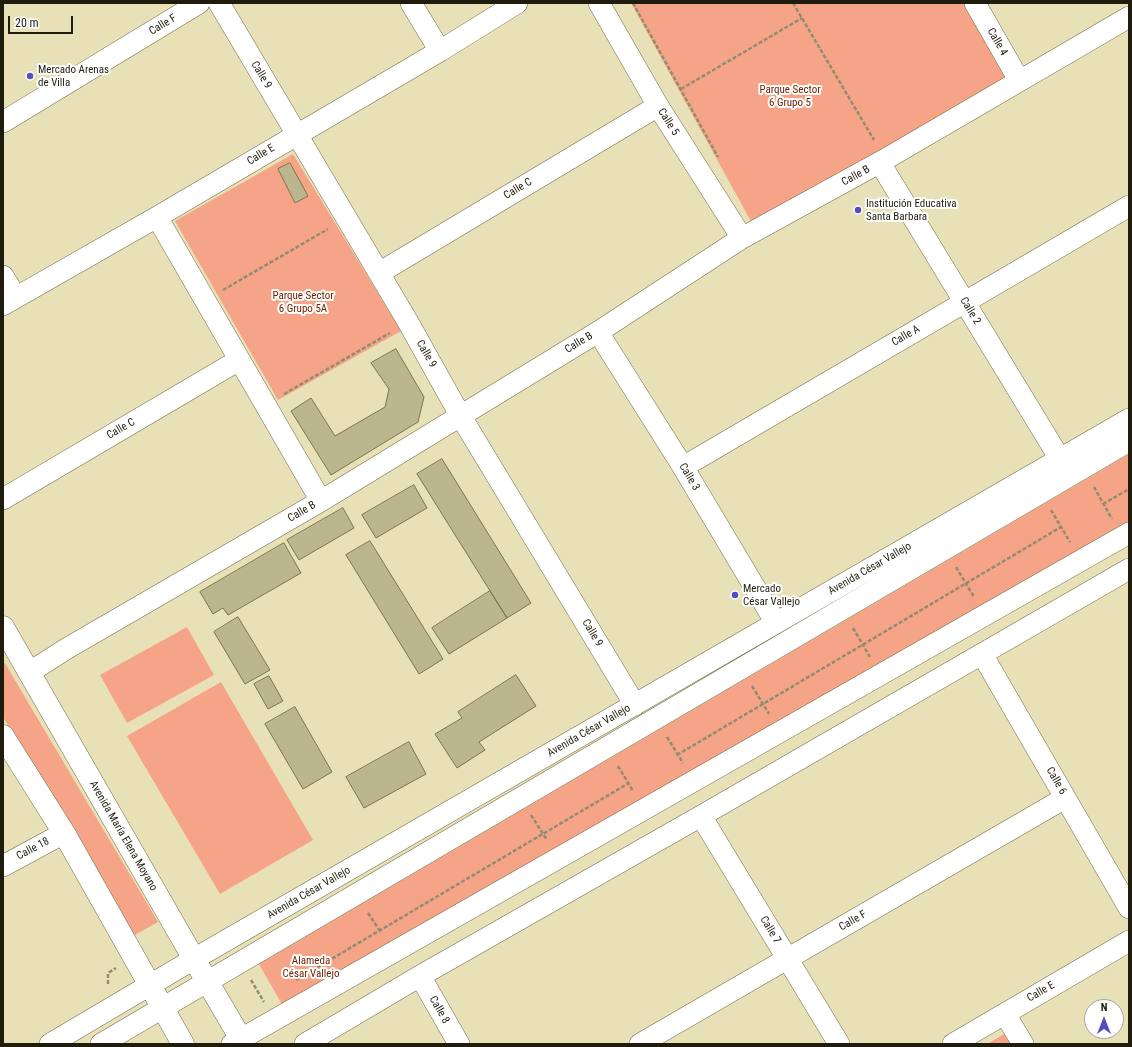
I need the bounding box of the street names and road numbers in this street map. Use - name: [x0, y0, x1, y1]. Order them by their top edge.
- street label: Calle F: [147, 12, 179, 38]
- street label: Calle 4: [984, 26, 1010, 58]
- street label: Calle 9: [248, 59, 274, 91]
- street label: Calle 5: [655, 106, 681, 138]
- street label: Calle E: [245, 142, 277, 168]
- street label: Calle B: [840, 163, 872, 189]
- street label: Calle C: [502, 175, 534, 203]
- street label: Calle 2: [957, 295, 983, 327]
- street label: Calle A: [889, 323, 923, 349]
- street label: Calle B: [563, 330, 595, 356]
- street label: Calle 9: [413, 338, 439, 370]
- street label: Calle C: [105, 416, 137, 442]
- street label: Calle 3: [676, 461, 702, 493]
- street label: Calle B: [286, 499, 318, 525]
- street label: Avenida César Vallejo: [826, 540, 914, 598]
- street label: Calle 9: [579, 617, 605, 649]
- street label: Avenida César Vallejo: [545, 702, 633, 760]
- street label: Calle 6: [1043, 765, 1069, 797]
- street label: Avenida María Elena Moyano: [86, 779, 160, 893]
- street label: Calle 18: [14, 835, 52, 863]
- street label: Avenida César Vallejo: [265, 864, 353, 922]
- street label: Calle F: [837, 908, 869, 934]
- street label: Calle 7: [757, 914, 783, 946]
- street label: Calle E: [1025, 979, 1057, 1005]
- street label: Calle 8: [426, 994, 452, 1026]

